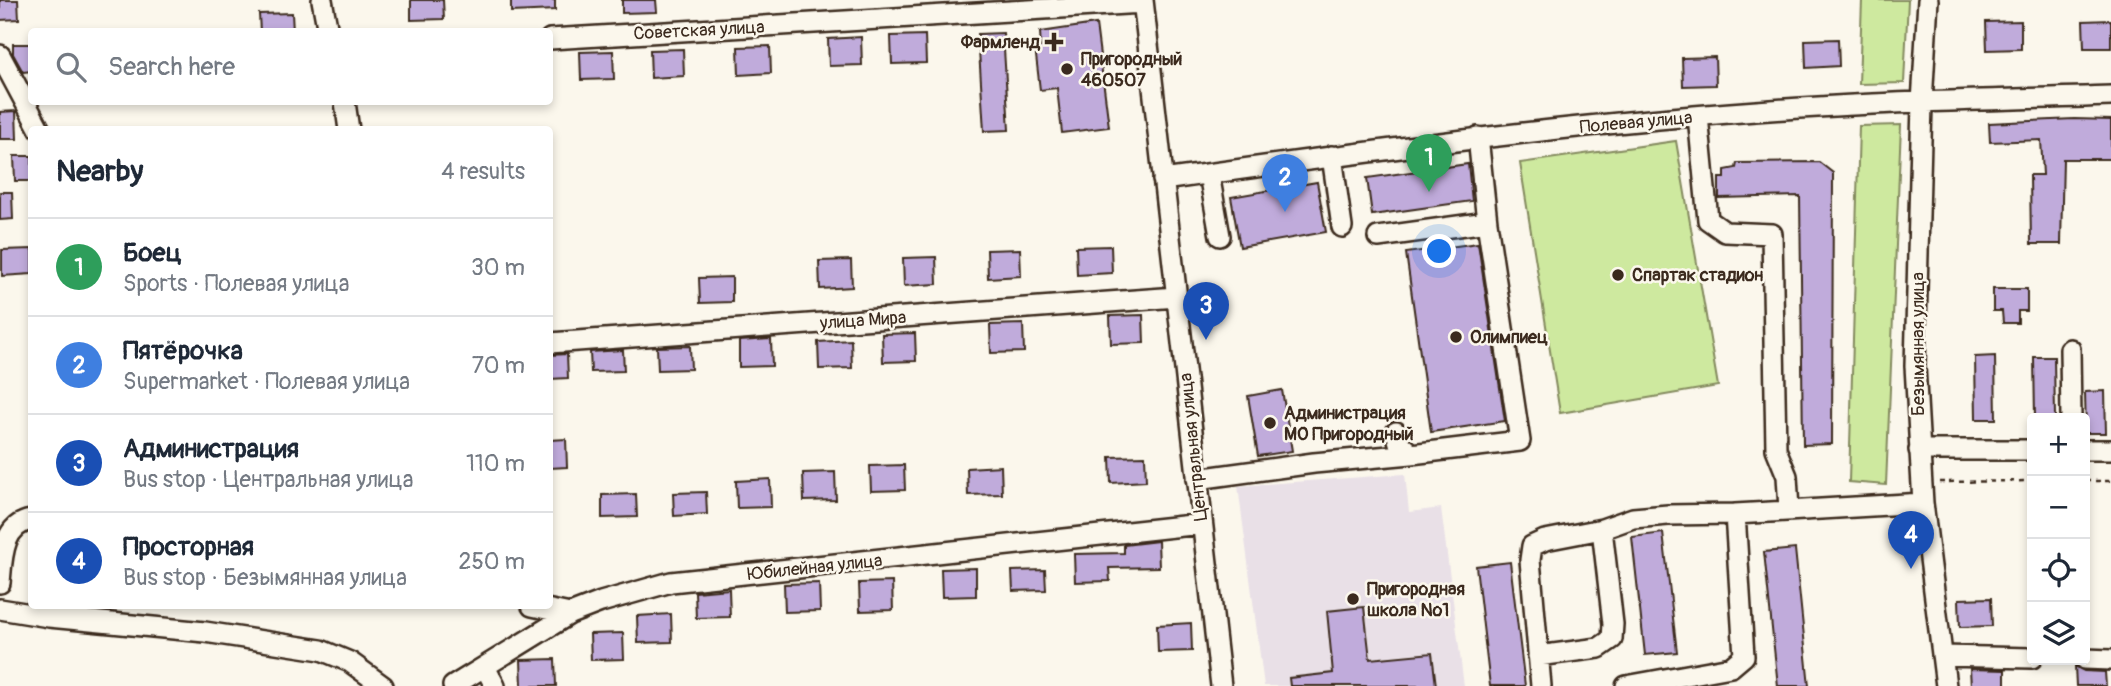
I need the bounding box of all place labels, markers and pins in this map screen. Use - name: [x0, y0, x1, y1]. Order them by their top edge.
- place label: Фармленд: [960, 31, 1040, 54]
- marker: Фармленд: [1046, 34, 1062, 50]
- place label: Пригородный 460507: [1081, 48, 1182, 92]
- marker: Пригородный 460507: [1059, 61, 1075, 77]
- pin: 1: [1406, 134, 1452, 192]
- pin: 2: [1262, 154, 1308, 212]
- place label: Спартак стадион: [1632, 264, 1763, 287]
- marker: Спартак стадион: [1610, 267, 1626, 283]
- pin: 3: [1183, 282, 1229, 340]
- place label: Олимпиец: [1470, 326, 1548, 349]
- marker: Олимпиец: [1448, 329, 1464, 345]
- place label: Администрация МО Пригородный: [1284, 402, 1414, 446]
- marker: Администрация МО Пригородный: [1262, 415, 1278, 431]
- pin: 4: [1888, 511, 1934, 569]
- place label: Пригородная школа №1: [1367, 578, 1465, 622]
- marker: Пригородная школа №1: [1345, 591, 1361, 607]

